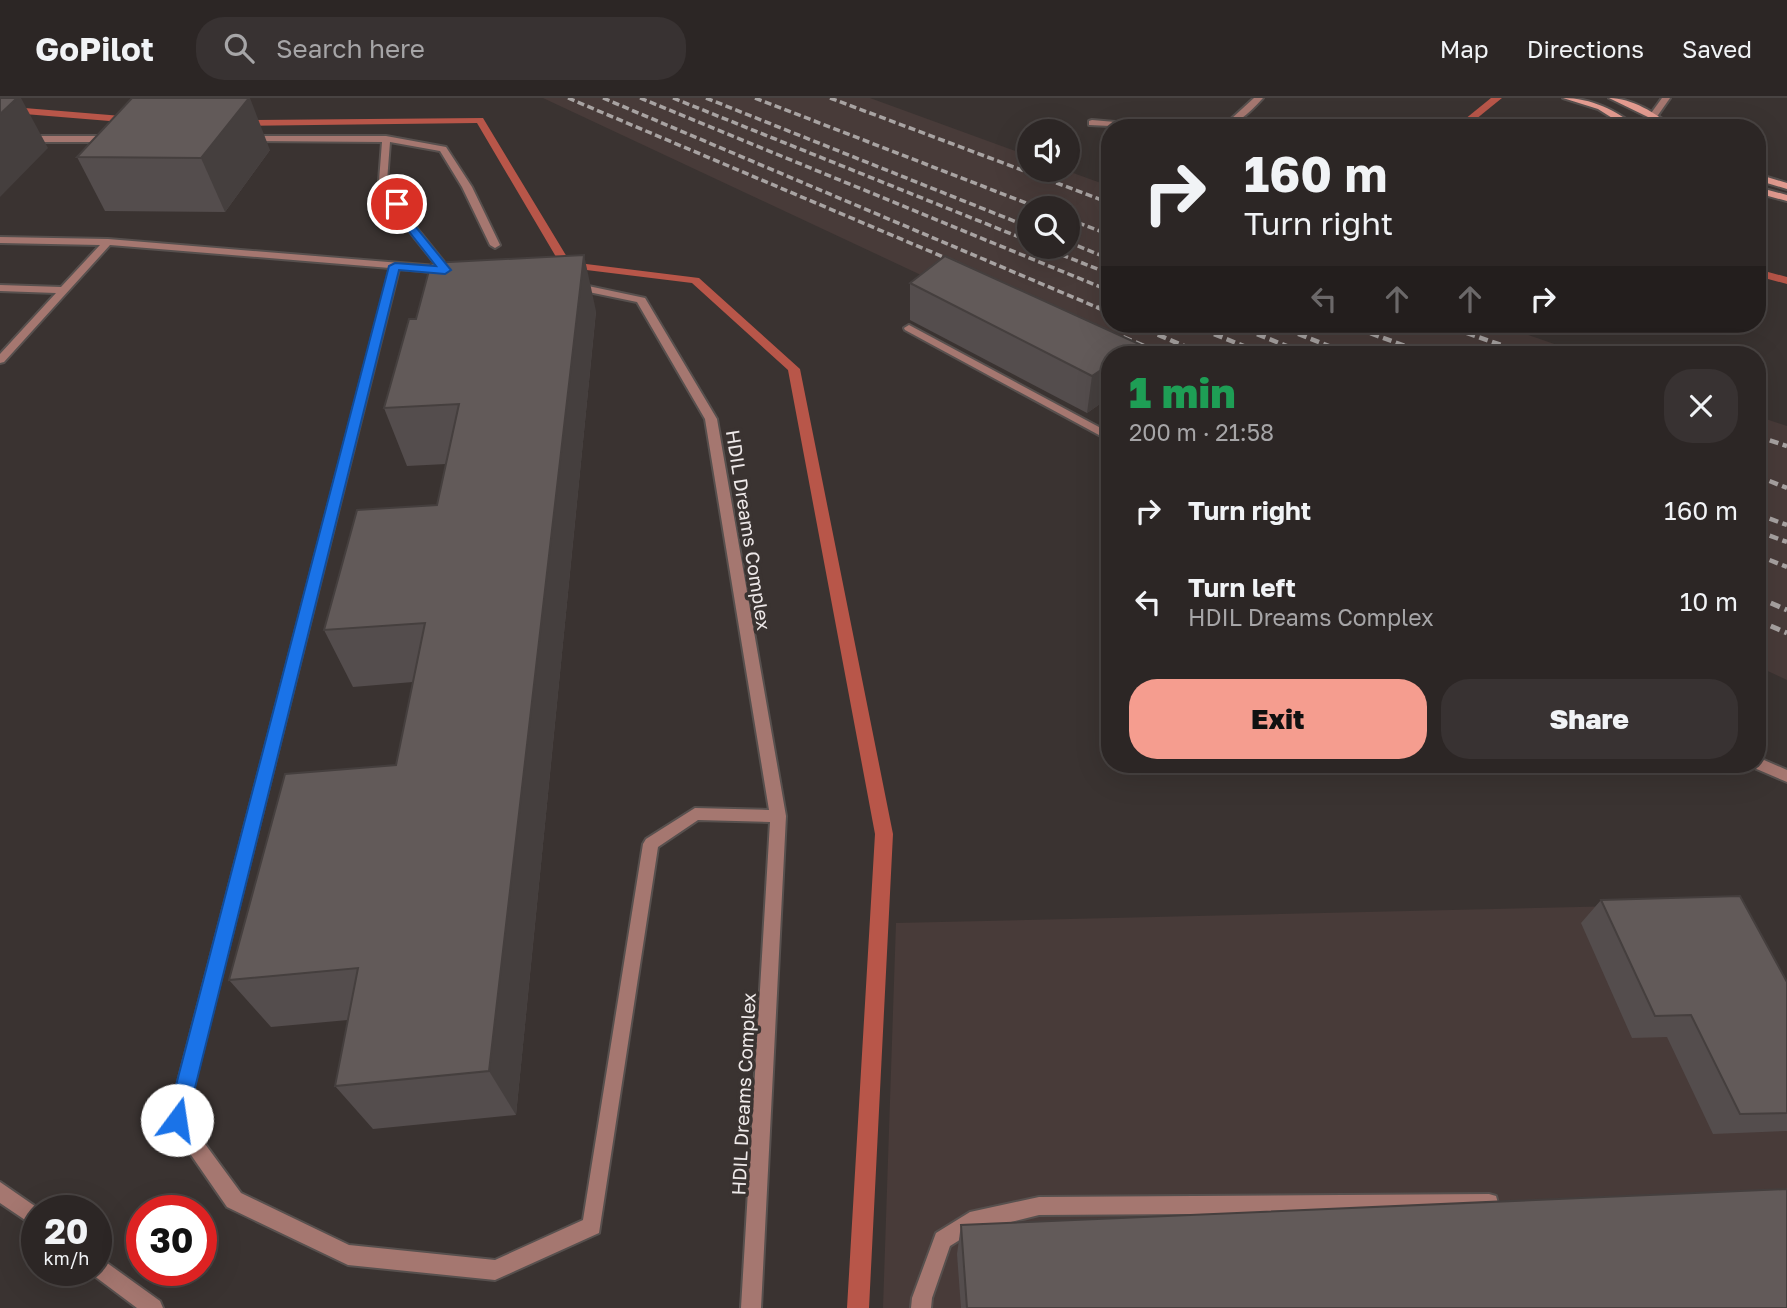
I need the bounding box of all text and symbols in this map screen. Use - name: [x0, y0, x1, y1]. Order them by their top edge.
- search box: [196, 17, 686, 80]
- text: GoPilot: [35, 29, 154, 68]
- icon: search: [220, 29, 258, 67]
- text: Search here: [276, 33, 425, 64]
- text: Map: [1440, 34, 1489, 63]
- text: Directions: [1527, 34, 1644, 63]
- text: Saved: [1682, 34, 1752, 63]
- map controls: [1017, 119, 1080, 259]
- button: sound: [1017, 119, 1080, 182]
- text: 160 m: [1244, 144, 1387, 203]
- icon: right: [1129, 147, 1220, 238]
- pin: [367, 174, 427, 234]
- icon: arrive: [378, 185, 416, 223]
- button: search: [1017, 196, 1080, 259]
- text: Turn right: [1244, 204, 1393, 242]
- icon: left: [1305, 280, 1343, 318]
- icon: ahead: [1378, 280, 1416, 318]
- icon: ahead: [1451, 280, 1489, 318]
- icon: right: [1524, 280, 1562, 318]
- text: 1 min: [1129, 367, 1236, 417]
- button: close: [1664, 369, 1738, 443]
- text: 200 m · 21:58: [1129, 418, 1274, 446]
- street label: HDIL Dreams Complex: [722, 428, 776, 632]
- icon: right: [1129, 492, 1167, 530]
- text: Turn right: [1188, 495, 1311, 526]
- text: 160 m: [1664, 495, 1738, 526]
- text: Turn left: [1188, 572, 1296, 603]
- icon: left: [1129, 583, 1167, 621]
- text: 10 m: [1680, 586, 1738, 617]
- text: HDIL Dreams Complex: [1188, 603, 1434, 631]
- button: Exit: [1129, 679, 1427, 759]
- button: Share: [1441, 679, 1738, 759]
- street label: HDIL Dreams Complex: [726, 992, 760, 1196]
- position arrow: [140, 1083, 214, 1157]
- speed limit sign: 30: [126, 1195, 217, 1286]
- text: 20: [44, 1210, 89, 1252]
- text: km/h: [44, 1247, 89, 1269]

